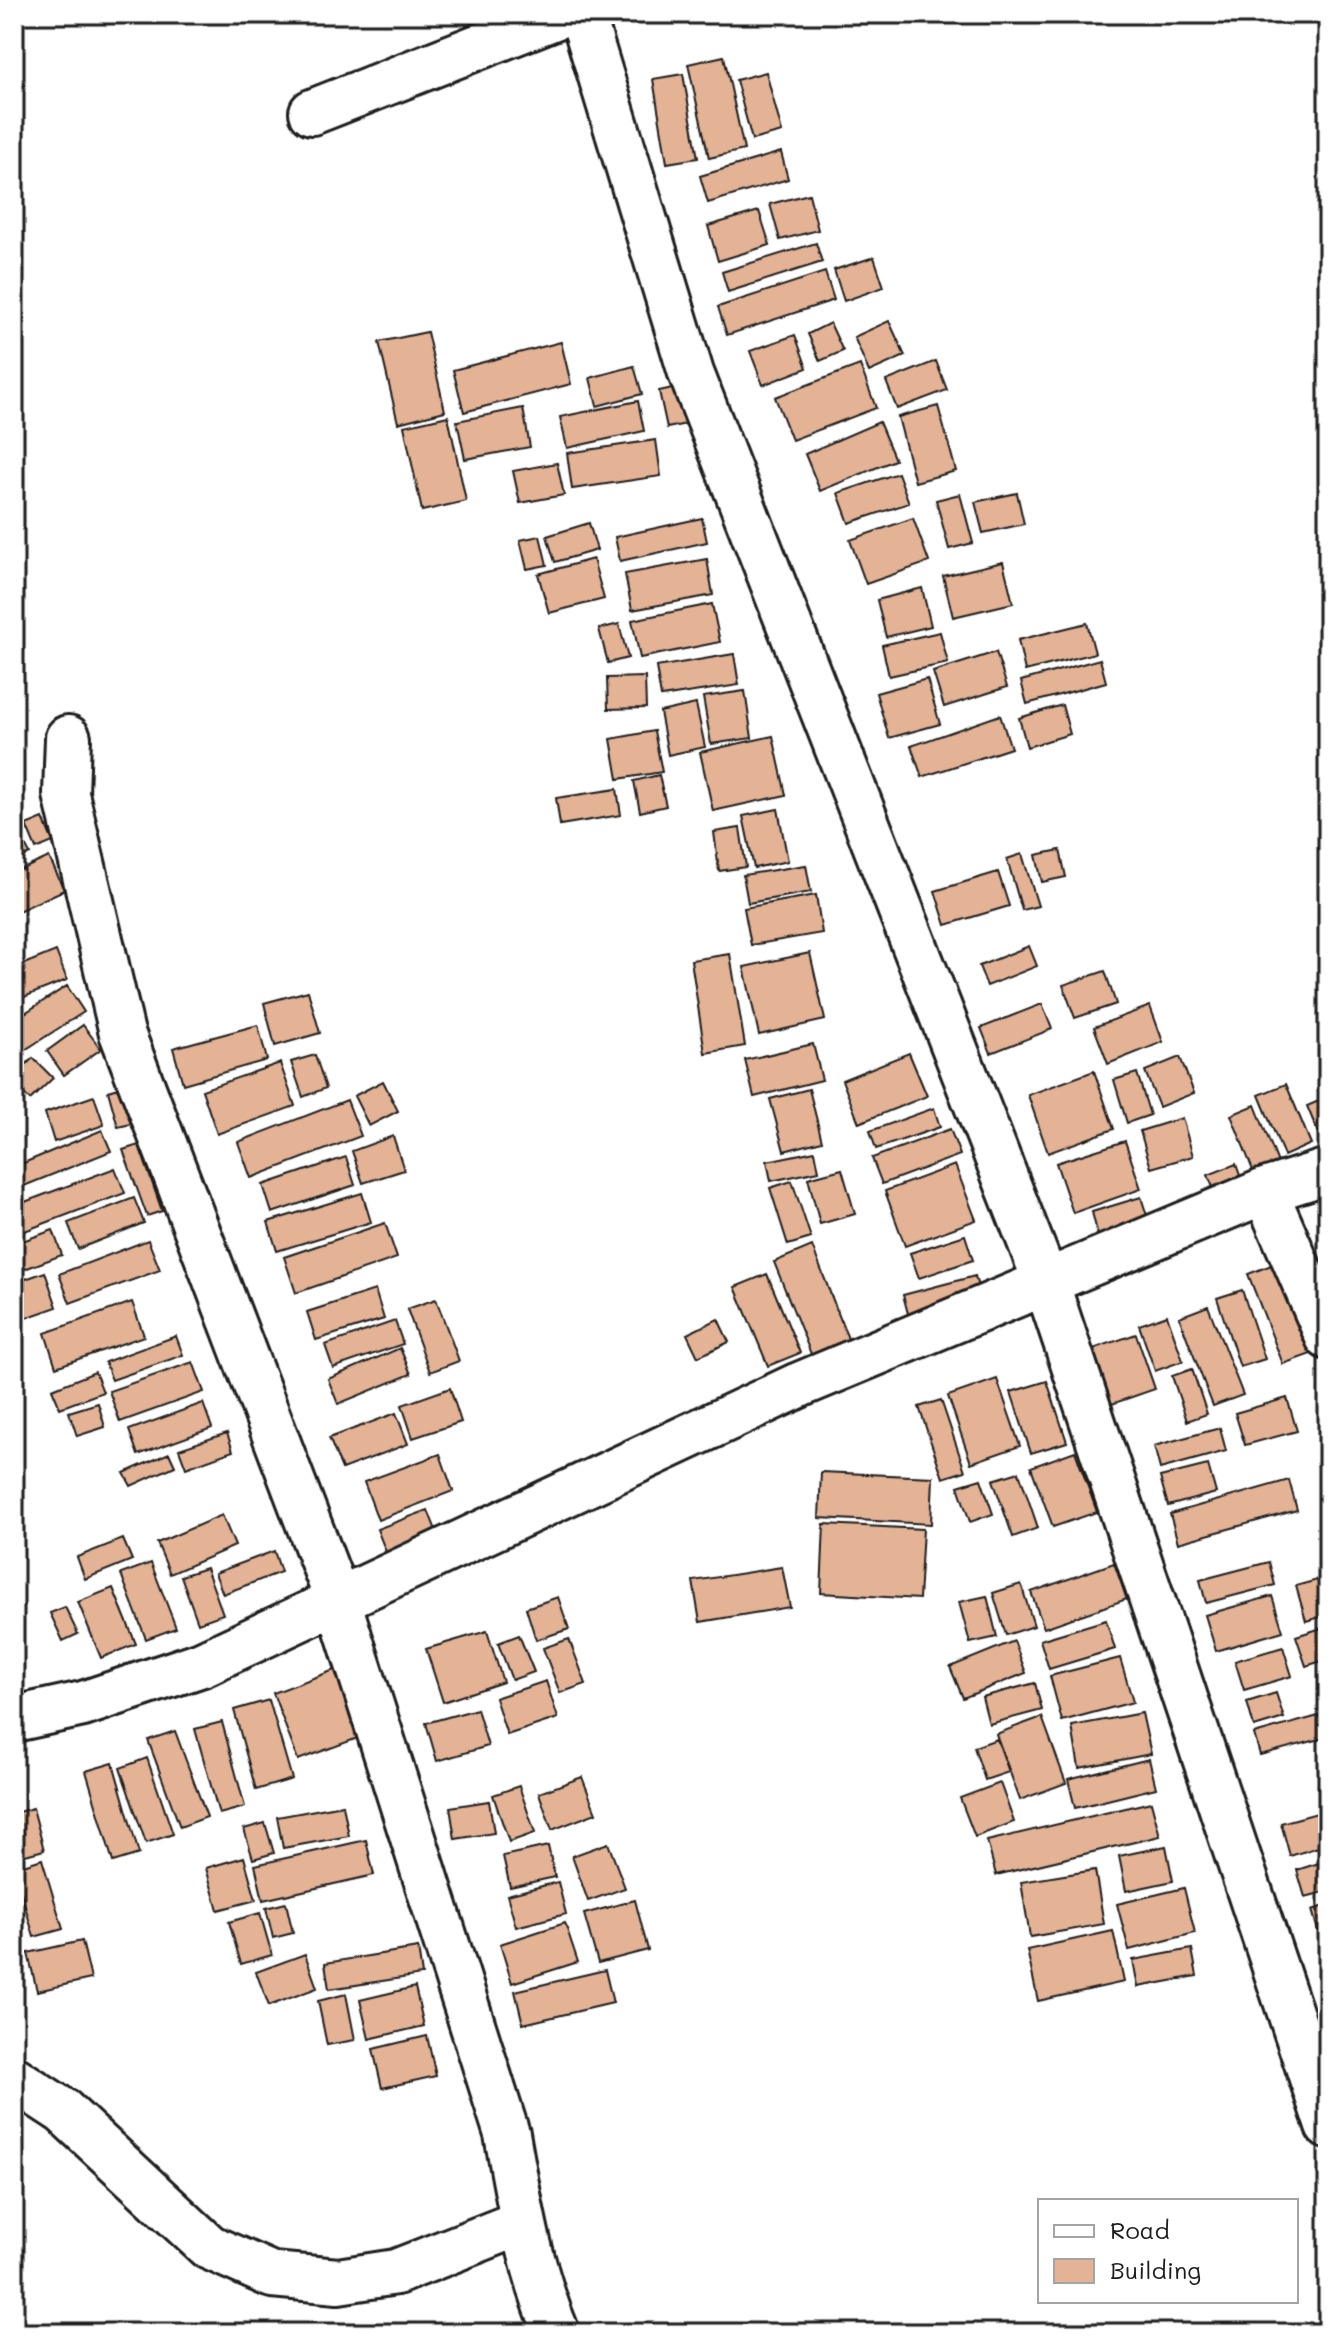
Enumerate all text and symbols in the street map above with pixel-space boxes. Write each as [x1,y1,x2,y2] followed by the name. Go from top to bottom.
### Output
[1038,2199,1298,2303] legend
[1110,2214,1170,2245] text: Road
[1110,2254,1201,2285] text: Building

